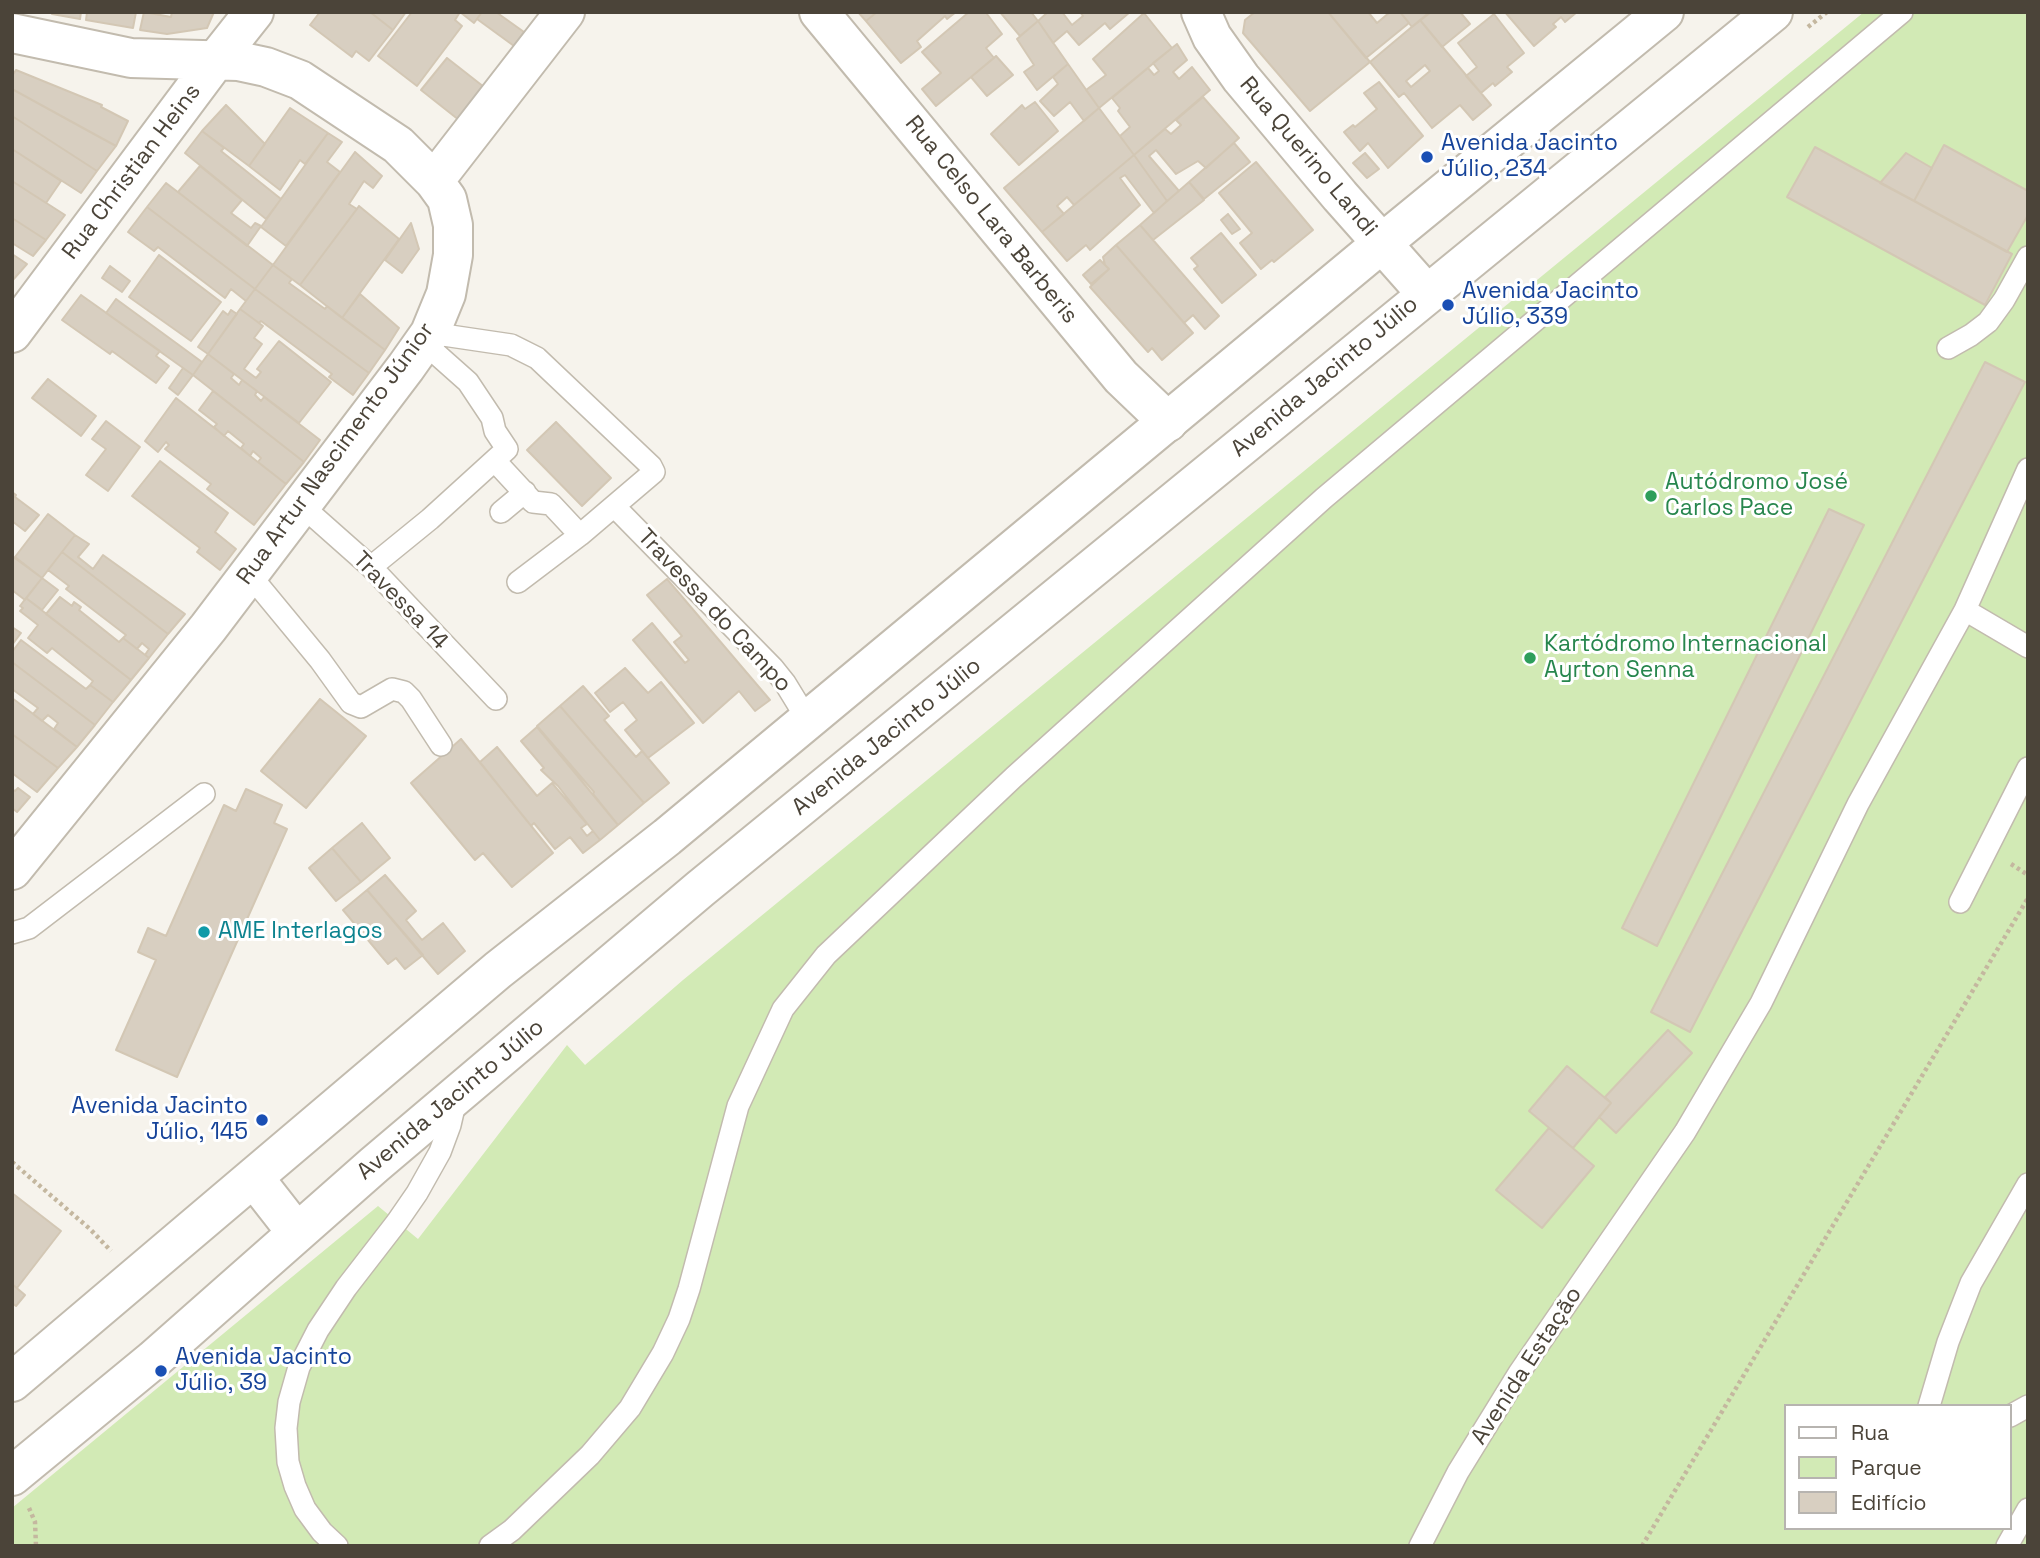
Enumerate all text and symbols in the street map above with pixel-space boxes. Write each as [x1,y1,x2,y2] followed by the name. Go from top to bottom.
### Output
[1233,72,1383,242] street label: Rua Querino Landi
[57,79,207,265] street label: Rua Christian Heins
[899,111,1083,329] street label: Rua Celso Lara Barberis
[1441,130,1618,184] place label: Avenida Jacinto Júlio, 234
[1419,149,1435,165] marker: Avenida Jacinto Júlio, 234
[1462,278,1639,332] place label: Avenida Jacinto Júlio, 339
[1226,291,1424,463] street label: Avenida Jacinto Júlio
[1440,297,1456,313] marker: Avenida Jacinto Júlio, 339
[232,318,440,590] street label: Rua Artur Nascimento Júnior
[1665,469,1848,523] place label: Autódromo José Carlos Pace
[1643,488,1659,504] marker: Autódromo José Carlos Pace
[631,524,797,698] street label: Travessa do Campo
[346,546,454,656] street label: Travessa 14
[1544,631,1827,685] place label: Kartódromo Internacional Ayrton Senna
[1522,650,1538,666] marker: Kartódromo Internacional Ayrton Senna
[787,652,987,822] street label: Avenida Jacinto Júlio
[218,918,383,946] place label: AME Interlagos
[196,924,212,940] marker: AME Interlagos
[352,1014,550,1186] street label: Avenida Jacinto Júlio
[71,1093,248,1147] place label: Avenida Jacinto Júlio, 145
[254,1112,270,1128] marker: Avenida Jacinto Júlio, 145
[1466,1282,1588,1450] street label: Avenida Estação
[175,1344,352,1398] place label: Avenida Jacinto Júlio, 39
[153,1363,169,1379] marker: Avenida Jacinto Júlio, 39
[1784,1404,2012,1530] legend
[1851,1419,1889,1446] text: Rua
[1851,1454,1922,1481] text: Parque
[1851,1489,1927,1516] text: Edifício

